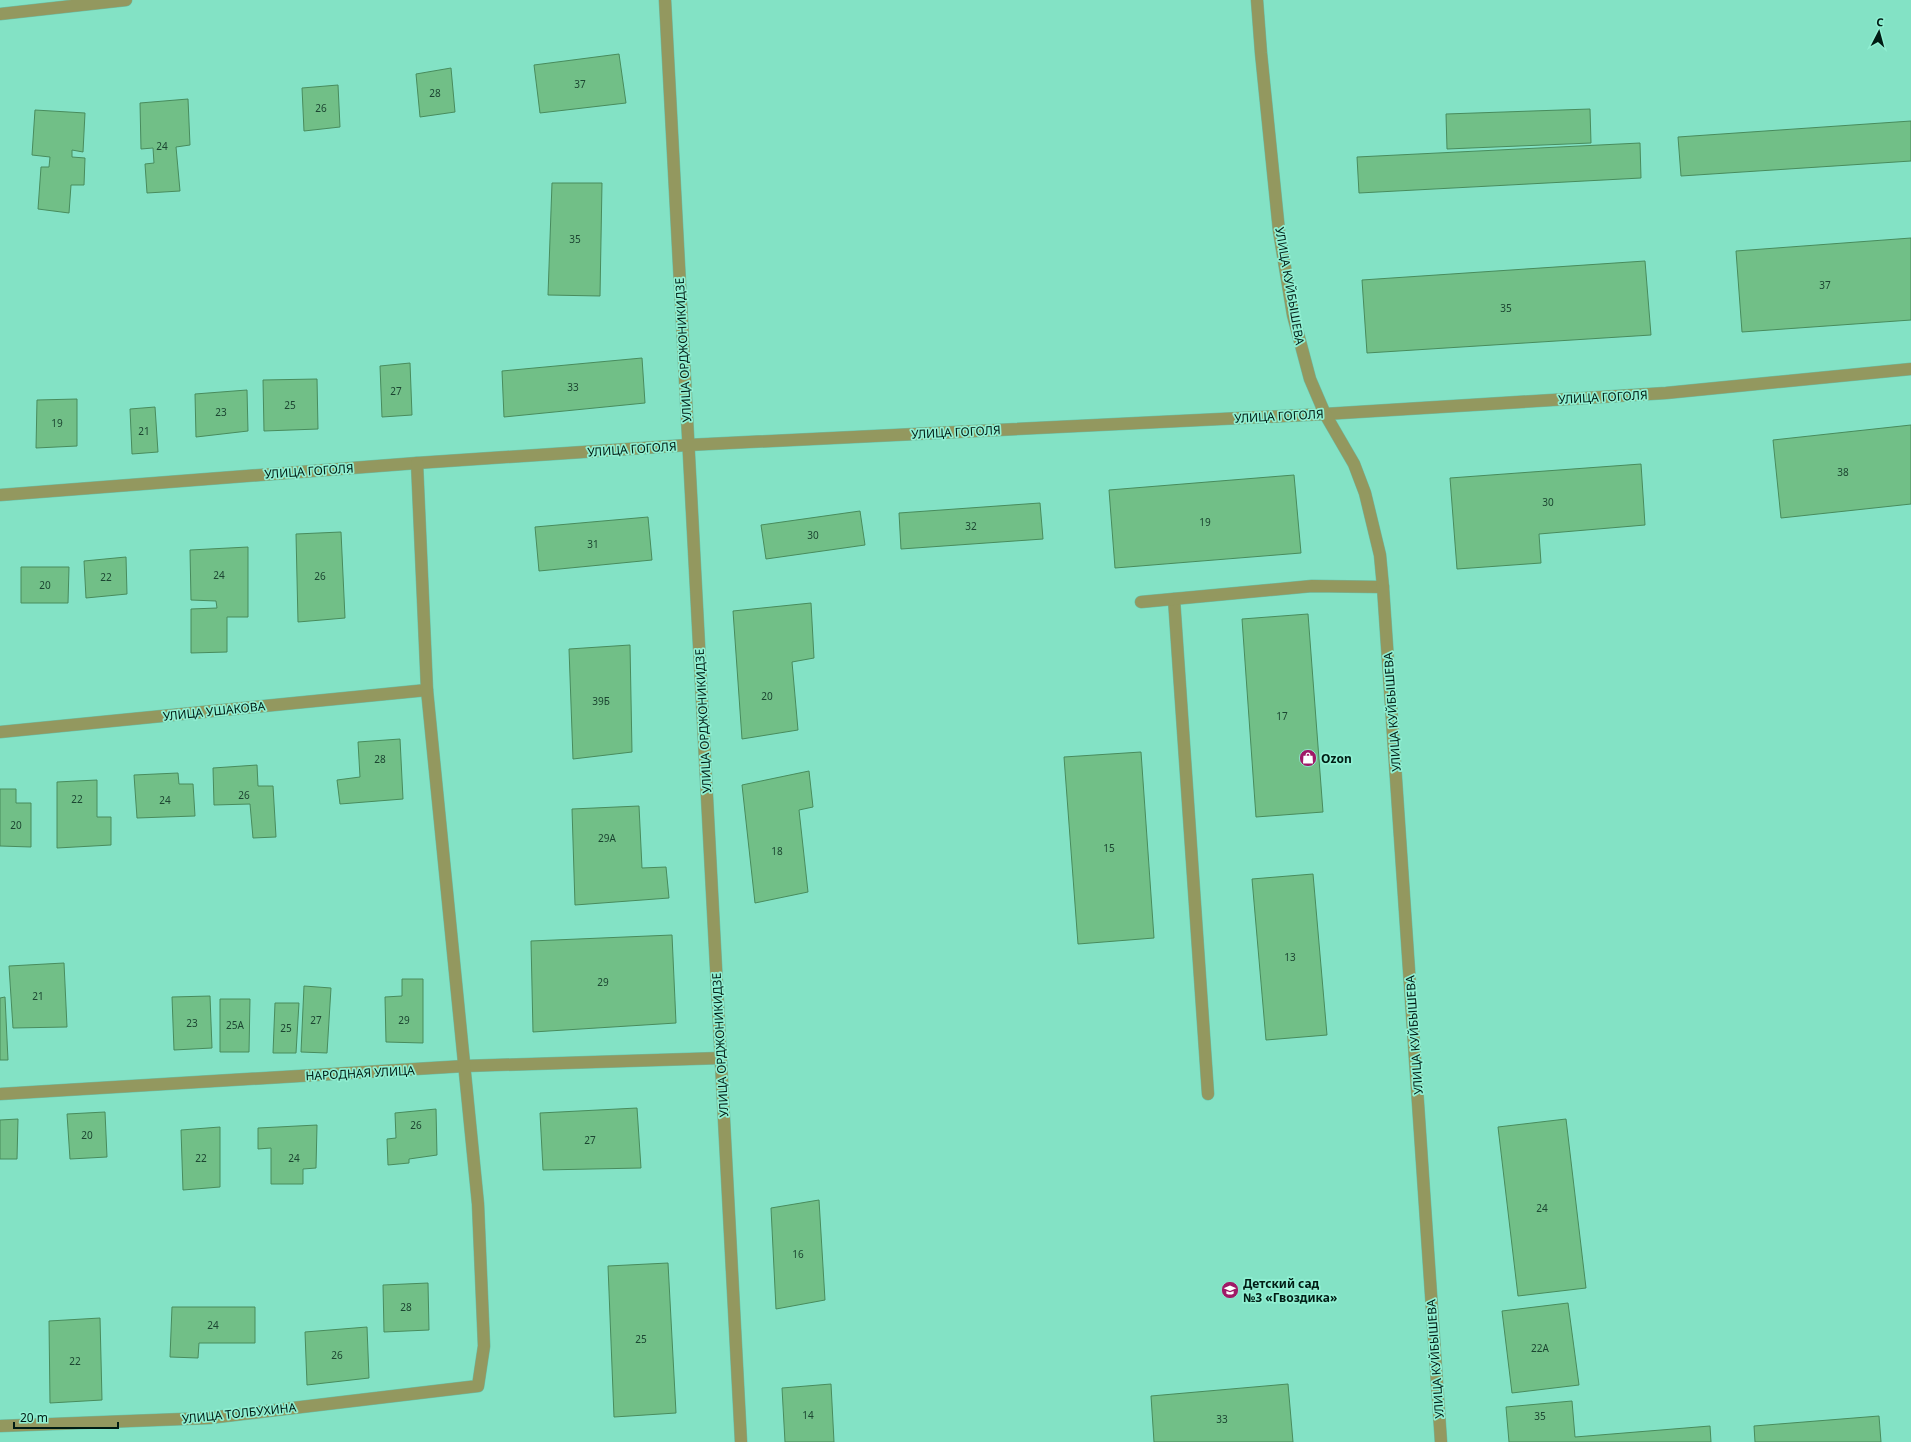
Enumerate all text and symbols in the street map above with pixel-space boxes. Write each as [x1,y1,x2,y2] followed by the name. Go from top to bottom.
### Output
[1859,12,1899,52] north arrow
[1876,14,1884,29] text: С
[574,77,586,91] house number: 37
[429,86,441,100] house number: 28
[315,101,327,115] house number: 26
[156,139,168,153] house number: 24
[1271,226,1309,347] street label: УЛИЦА КУЙБЫШЕВА
[569,232,581,246] house number: 35
[671,277,695,423] street label: УЛИЦА ОРДЖОНИКИДЗЕ
[1819,278,1831,292] house number: 37
[1500,301,1512,315] house number: 35
[567,380,579,394] house number: 33
[390,384,402,398] house number: 27
[1558,386,1648,408] street label: УЛИЦА ГОГОЛЯ
[284,398,296,412] house number: 25
[215,405,227,419] house number: 23
[1234,405,1324,427] street label: УЛИЦА ГОГОЛЯ
[51,416,63,430] house number: 19
[911,421,1001,443] street label: УЛИЦА ГОГОЛЯ
[138,424,150,438] house number: 21
[587,437,677,461] street label: УЛИЦА ГОГОЛЯ
[264,459,354,483] street label: УЛИЦА ГОГОЛЯ
[1837,465,1849,479] house number: 38
[1542,495,1554,509] house number: 30
[1199,515,1211,529] house number: 19
[965,519,977,533] house number: 32
[807,528,819,542] house number: 30
[587,537,599,551] house number: 31
[213,568,225,582] house number: 24
[314,569,326,583] house number: 26
[100,570,112,584] house number: 22
[39,578,51,592] house number: 20
[691,648,715,794] street label: УЛИЦА ОРДЖОНИКИДЗЕ
[1379,651,1405,772] street label: УЛИЦА КУЙБЫШЕВА
[761,689,773,703] house number: 20
[592,694,610,708] house number: 39Б
[162,697,266,725] street label: УЛИЦА УШАКОВА
[1276,709,1288,723] house number: 17
[1298,748,1318,768] shop icon: Ozon
[1321,750,1352,767] place label: Ozon
[374,752,386,766] house number: 28
[238,788,250,802] house number: 26
[71,792,83,806] house number: 22
[159,793,171,807] house number: 24
[10,818,22,832] house number: 20
[598,831,617,845] house number: 29А
[1103,841,1115,855] house number: 15
[771,844,783,858] house number: 18
[1284,950,1296,964] house number: 13
[708,972,732,1118] street label: УЛИЦА ОРДЖОНИКИДЗЕ
[1401,974,1427,1095] street label: УЛИЦА КУЙБЫШЕВА
[597,975,609,989] house number: 29
[32,989,44,1003] house number: 21
[310,1013,322,1027] house number: 27
[398,1013,410,1027] house number: 29
[186,1016,198,1030] house number: 23
[226,1018,245,1032] house number: 25А
[280,1021,292,1035] house number: 25
[305,1062,415,1084] street label: НАРОДНАЯ УЛИЦА
[410,1118,422,1132] house number: 26
[81,1128,93,1142] house number: 20
[584,1133,596,1147] house number: 27
[195,1151,207,1165] house number: 22
[288,1151,300,1165] house number: 24
[1536,1201,1548,1215] house number: 24
[792,1247,804,1261] house number: 16
[1243,1275,1337,1306] place label: Детский сад №3 «Гвоздика»
[1220,1280,1240,1300] school or university icon: Детский сад №3 «Гвоздика»
[1422,1298,1448,1419] street label: УЛИЦА КУЙБЫШЕВА
[400,1300,412,1314] house number: 28
[207,1318,219,1332] house number: 24
[635,1332,647,1346] house number: 25
[1531,1341,1550,1355] house number: 22А
[331,1348,343,1362] house number: 26
[69,1354,81,1368] house number: 22
[181,1399,297,1427] street label: УЛИЦА ТОЛБУХИНА
[14,1404,118,1430] scale bar
[802,1408,814,1422] house number: 14
[20,1409,48,1426] text: 20 m
[1534,1409,1546,1423] house number: 35
[1216,1412,1228,1426] house number: 33

